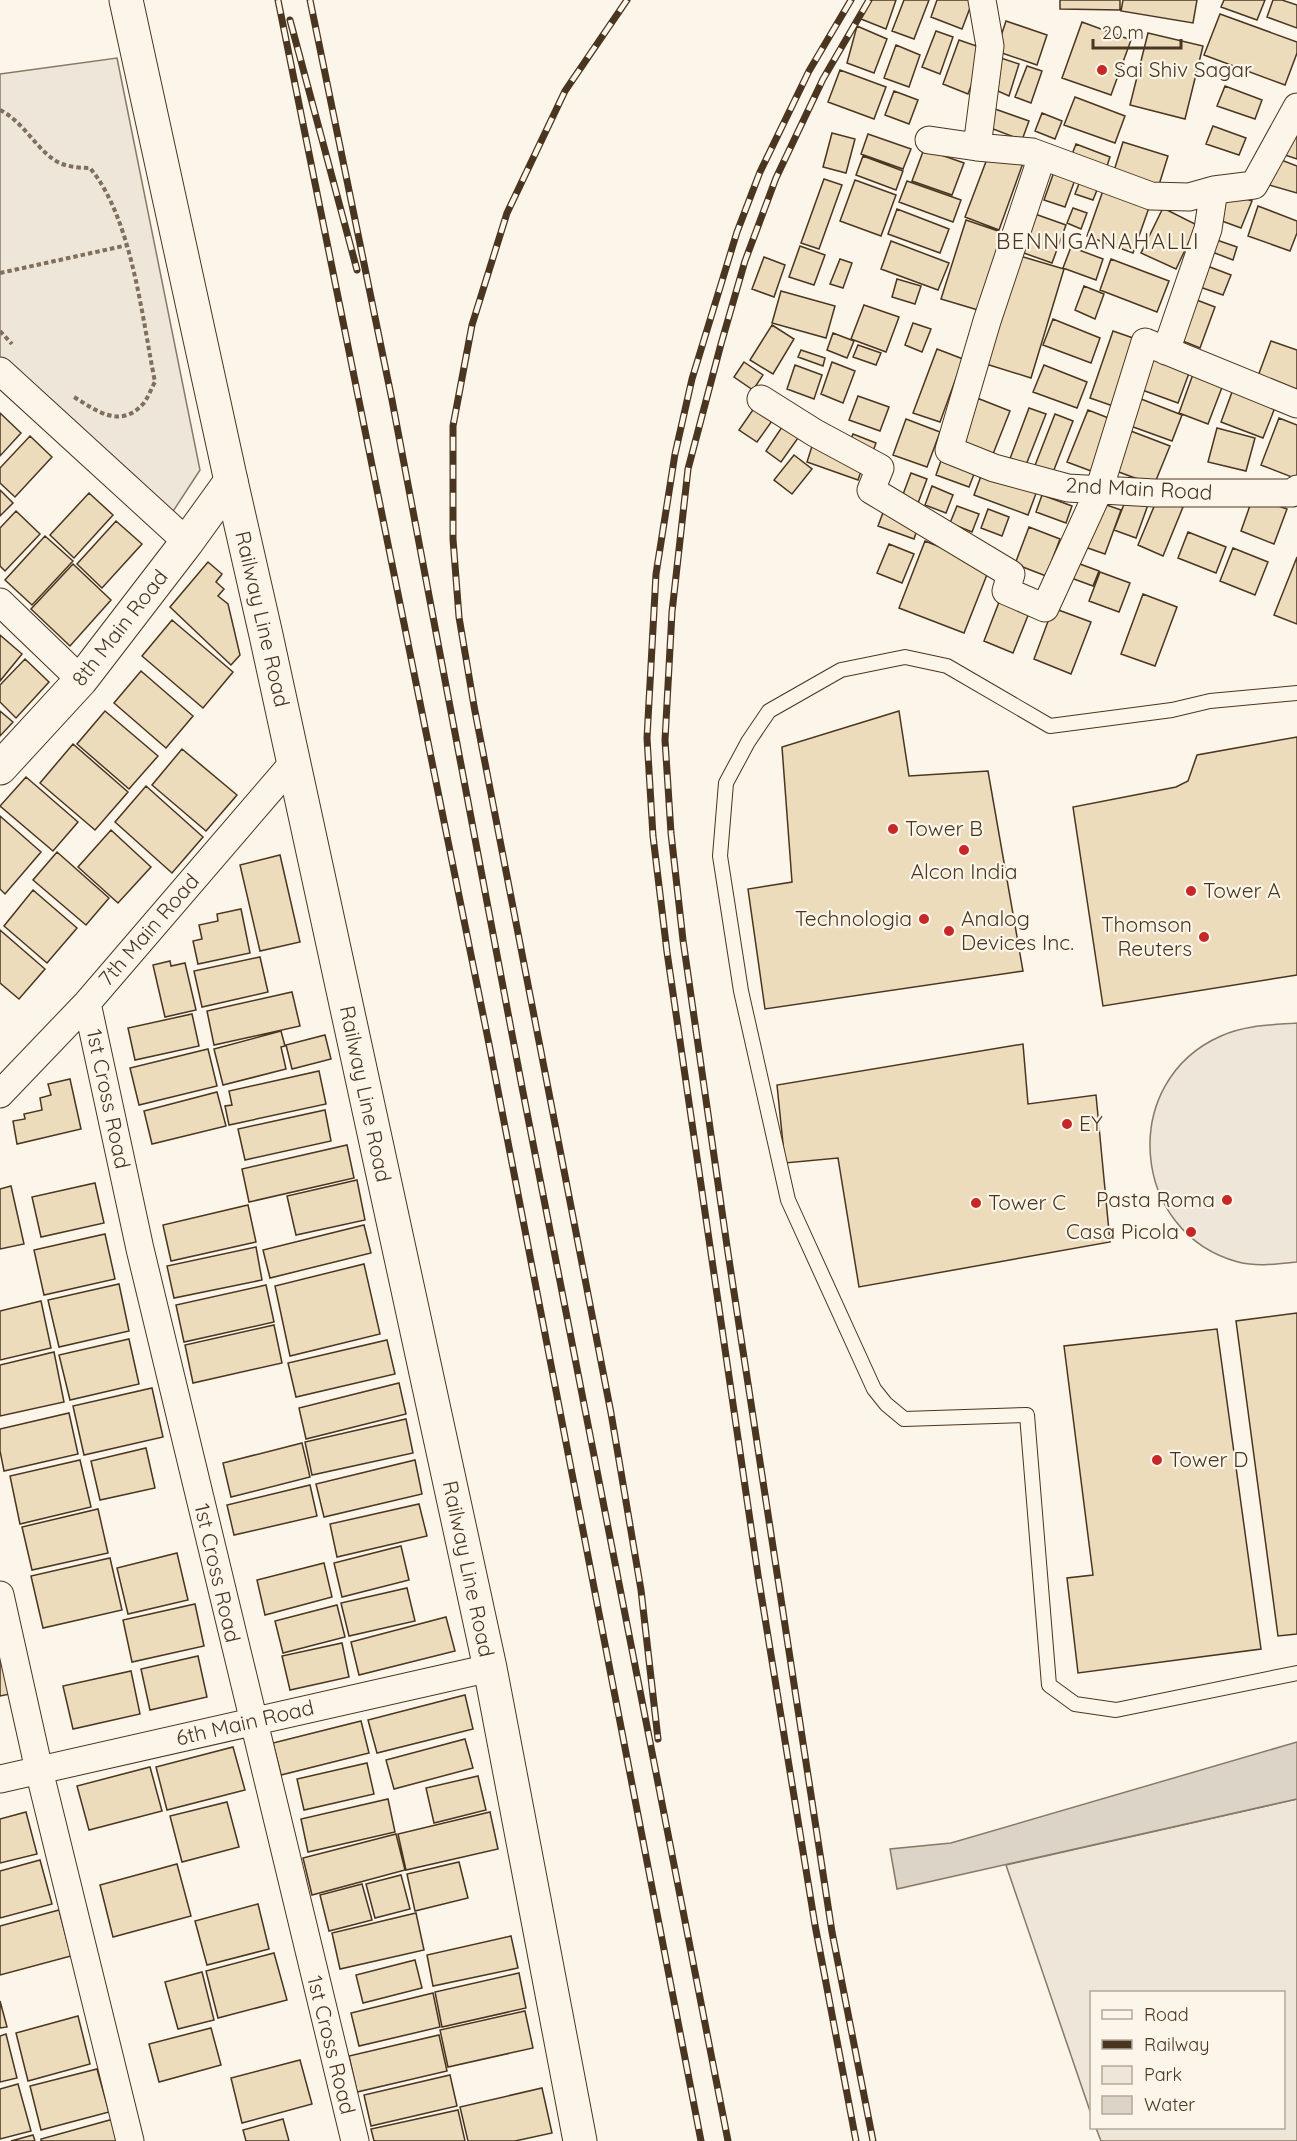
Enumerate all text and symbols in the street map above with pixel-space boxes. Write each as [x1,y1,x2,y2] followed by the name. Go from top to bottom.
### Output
[1093,12,1182,50] scale bar
[1102,21,1144,44] text: 20 m
[1114,56,1252,82] place label: Sai Shiv Sagar
[1095,63,1109,77] marker: Sai Shiv Sagar
[996,227,1200,255] district label: BENNIGANAHALLI
[1065,471,1213,505] street label: 2nd Main Road
[230,528,296,709] street label: Railway Line Road
[66,564,173,691] street label: 8th Main Road
[905,815,983,841] place label: Tower B
[886,822,900,836] marker: Tower B
[957,843,971,857] marker: Alcon India
[911,858,1017,884] place label: Alcon India
[92,868,204,991] street label: 7th Main Road
[1203,877,1281,903] place label: Tower A
[1184,884,1198,898] marker: Tower A
[795,905,912,931] place label: Technologia
[961,905,1074,955] place label: Analog Devices Inc.
[1101,911,1192,961] place label: Thomson Reuters
[917,912,931,926] marker: Technologia
[942,924,956,938] marker: Analog Devices Inc.
[1197,930,1211,944] marker: Thomson Reuters
[335,1003,397,1184] street label: Railway Line Road
[81,1027,136,1171] street label: 1st Cross Road
[1079,1110,1103,1136] place label: EY
[1060,1117,1074,1131] marker: EY
[1096,1186,1215,1212] place label: Pasta Roma
[988,1189,1066,1215] place label: Tower C
[1220,1193,1234,1207] marker: Pasta Roma
[969,1196,983,1210] marker: Tower C
[1066,1218,1179,1244] place label: Casa Picola
[1184,1225,1198,1239] marker: Casa Picola
[1169,1446,1248,1472] place label: Tower D
[1150,1453,1164,1467] marker: Tower D
[438,1478,500,1659] street label: Railway Line Road
[189,1501,247,1645] street label: 1st Cross Road
[173,1694,316,1751] street label: 6th Main Road
[302,1973,362,2117] street label: 1st Cross Road
[1090,1991,1285,2129] legend
[1144,2003,1189,2026] text: Road
[1144,2033,1210,2056] text: Railway
[1144,2063,1182,2086] text: Park
[1144,2093,1195,2116] text: Water

